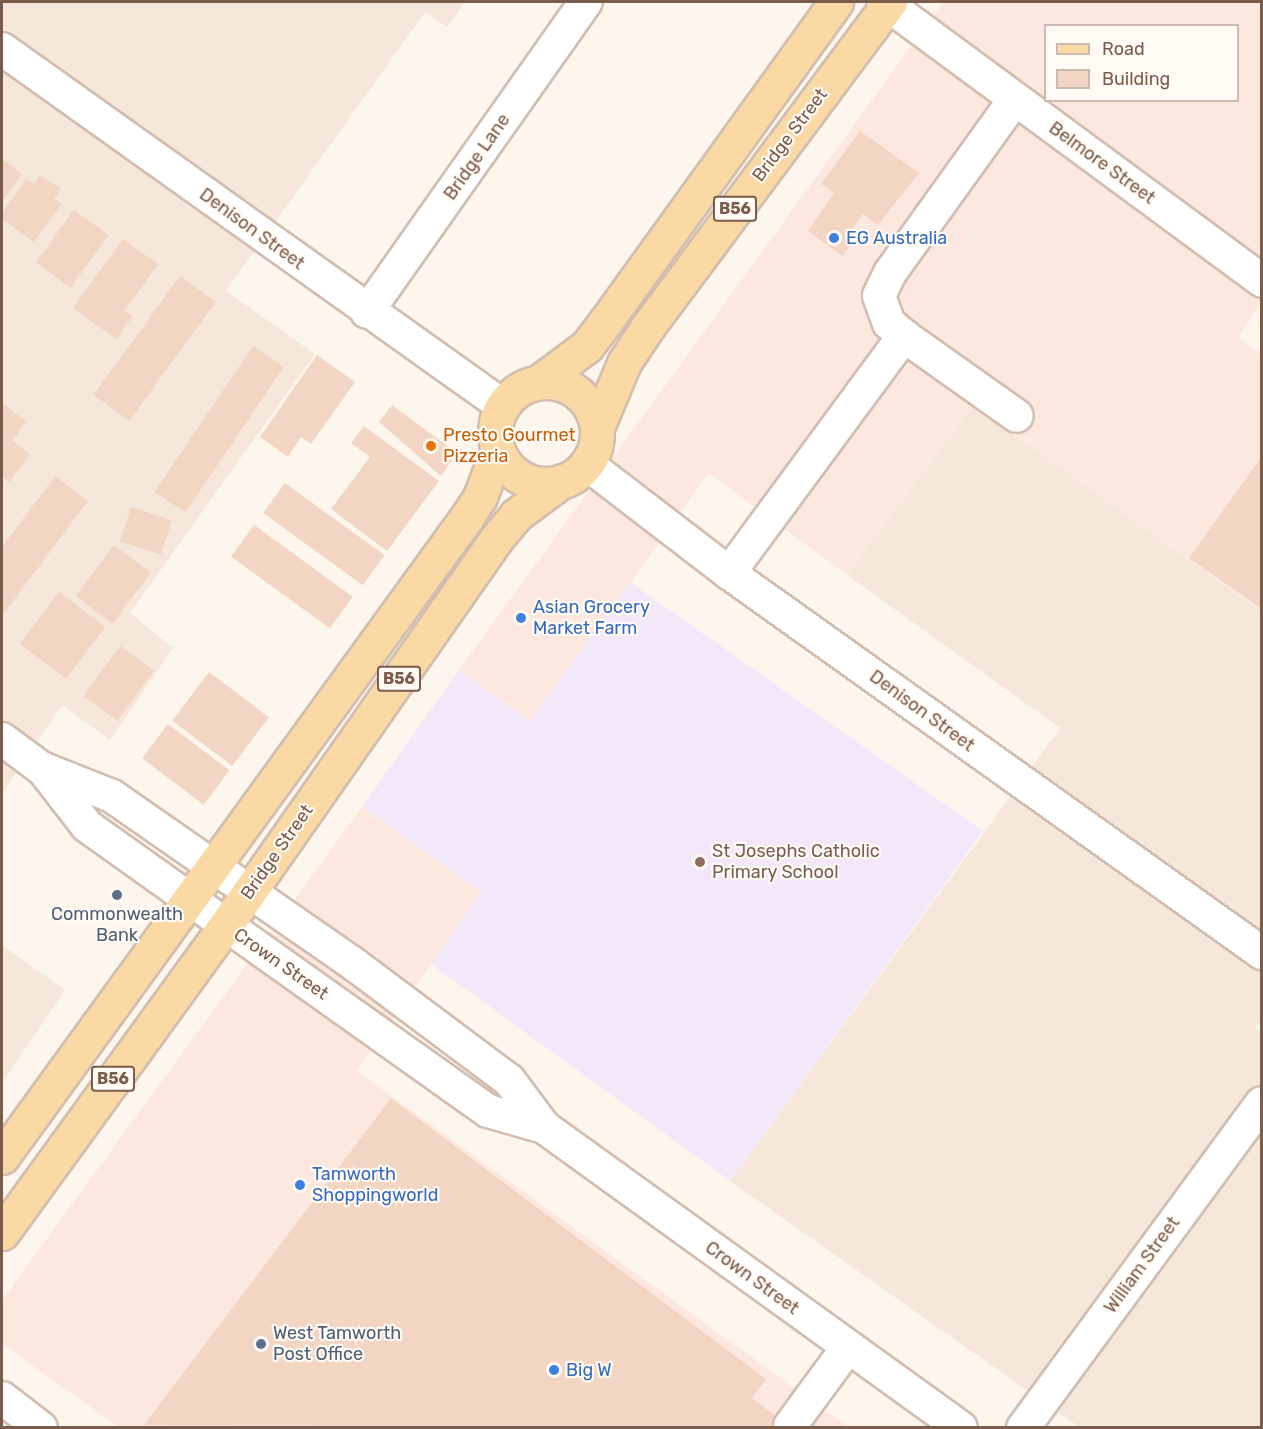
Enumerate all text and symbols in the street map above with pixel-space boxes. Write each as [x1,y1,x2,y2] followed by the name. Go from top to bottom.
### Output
[1044,24,1239,102] legend
[1102,38,1145,60] text: Road
[1102,68,1170,90] text: Building
[748,84,832,186] street label: Bridge Street
[439,110,515,204] street label: Bridge Lane
[1045,117,1159,209] street label: Belmore Street
[195,184,309,274] street label: Denison Street
[712,196,758,222] road number: B56
[846,227,948,249] place label: EG Australia
[827,231,841,245] marker: EG Australia
[443,425,576,468] place label: Presto Gourmet Pizzeria
[424,439,438,453] marker: Presto Gourmet Pizzeria
[533,597,650,640] place label: Asian Grocery Market Farm
[514,611,528,625] marker: Asian Grocery Market Farm
[376,666,422,692] road number: B56
[865,666,979,756] street label: Denison Street
[236,800,318,904] street label: Bridge Street
[712,841,880,884] place label: St Josephs Catholic Primary School
[693,855,707,869] marker: St Josephs Catholic Primary School
[110,888,124,902] marker: Commonwealth Bank
[51,904,183,946] place label: Commonwealth Bank
[230,923,332,1005] street label: Crown Street
[90,1066,136,1092] road number: B56
[312,1164,438,1206] place label: Tamworth Shoppingworld
[293,1178,307,1192] marker: Tamworth Shoppingworld
[1100,1212,1184,1318] street label: William Street
[701,1237,803,1319] street label: Crown Street
[273,1323,402,1366] place label: West Tamworth Post Office
[254,1337,268,1351] marker: West Tamworth Post Office
[566,1359,612,1381] place label: Big W
[547,1363,561,1377] marker: Big W

